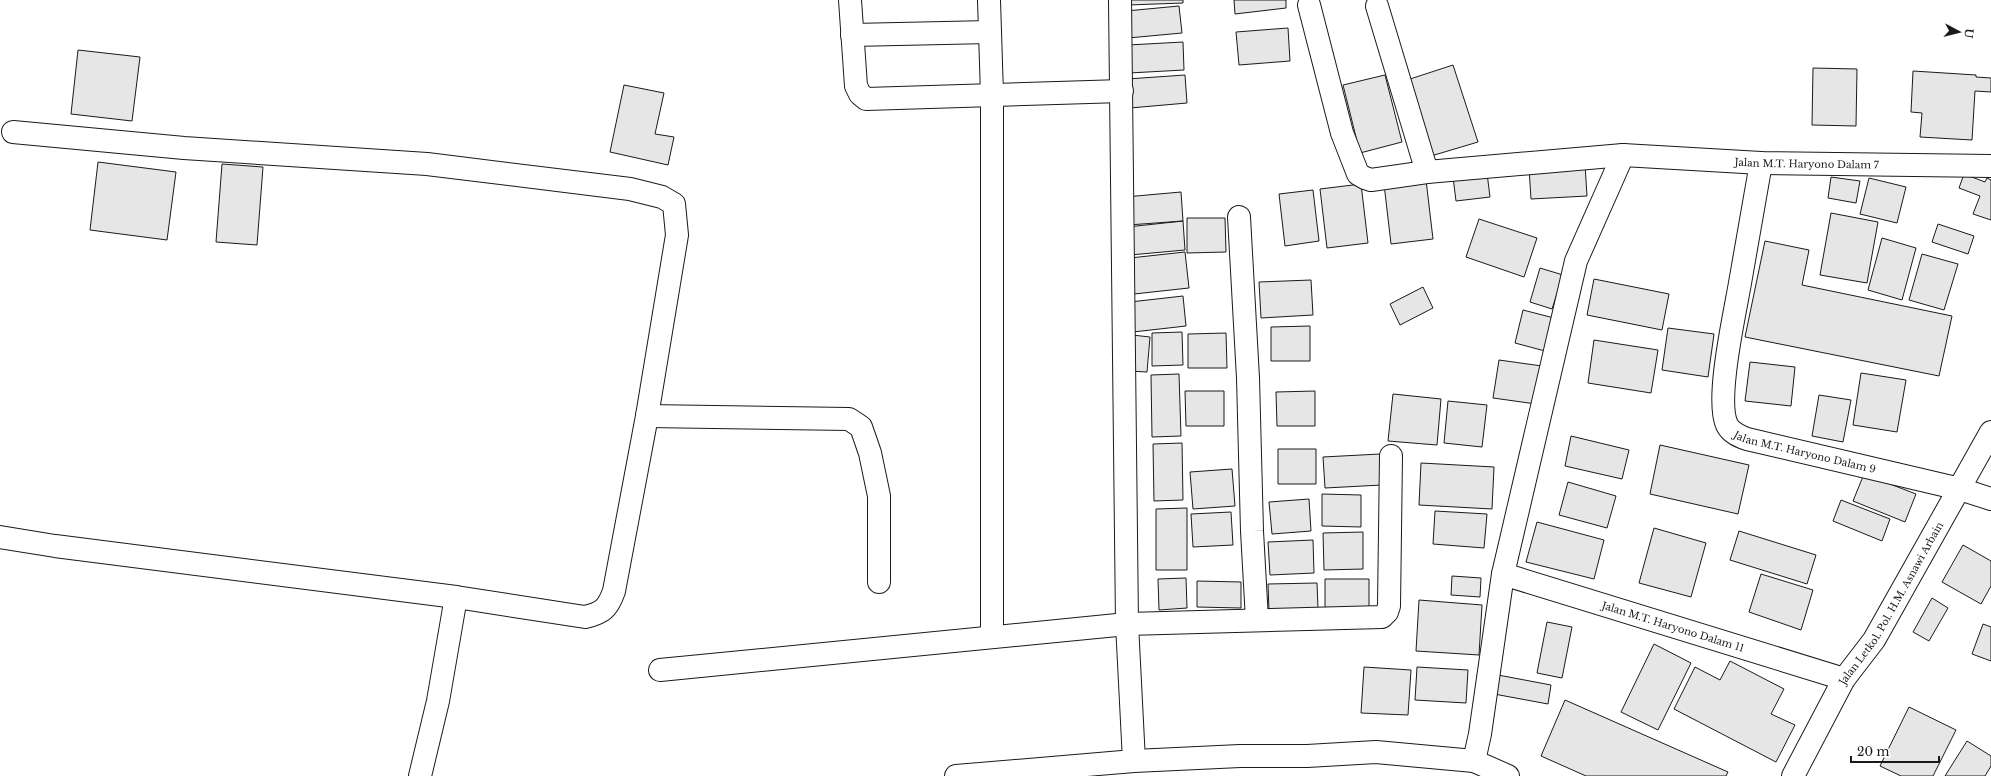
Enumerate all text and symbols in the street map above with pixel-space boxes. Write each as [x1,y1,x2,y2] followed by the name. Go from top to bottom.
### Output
[1939,12,1979,52] north arrow
[1961,28,1976,39] text: U
[1732,155,1880,172] street label: Jalan M.T. Haryono Dalam 7
[1730,427,1877,476] street label: Jalan M.T. Haryono Dalam 9
[1835,519,1946,689] street label: Jalan Letkol. Pol. H.M. Asnawi Arbain
[1598,598,1746,655] street label: Jalan M.T. Haryono Dalam 11
[1851,738,1939,764] scale bar
[1857,744,1889,759] text: 20 m

